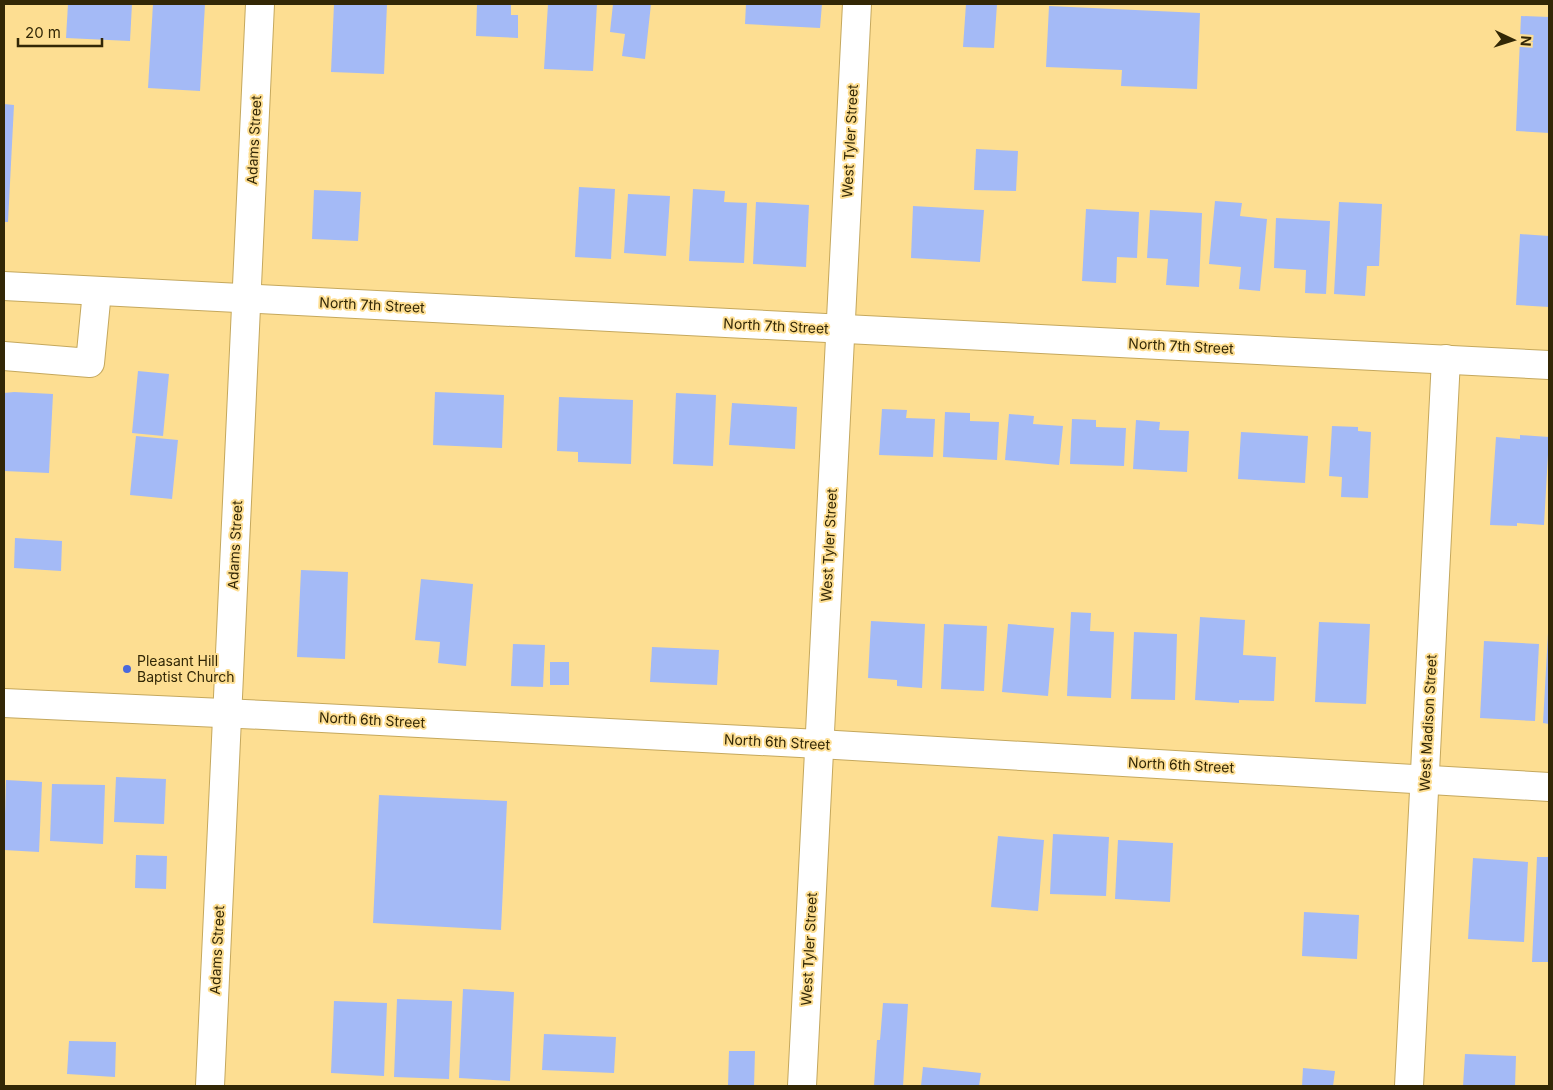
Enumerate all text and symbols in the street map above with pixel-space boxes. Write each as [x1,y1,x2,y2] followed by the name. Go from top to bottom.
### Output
[18,15,101,47] scale bar
[1488,15,1538,65] north arrow
[25,23,61,42] text: 20 m
[1518,35,1535,47] text: N
[838,83,861,198] street label: West Tyler Street
[243,95,264,185] street label: Adams Street
[319,293,426,316] street label: North 7th Street
[723,314,830,337] street label: North 7th Street
[1128,334,1235,357] street label: North 7th Street
[817,487,840,602] street label: West Tyler Street
[224,500,245,590] street label: Adams Street
[137,652,235,685] place label: Pleasant Hill Baptist Church
[1415,654,1440,792] street label: West Madison Street
[121,663,133,675] marker: Pleasant Hill Baptist Church
[319,708,426,731] street label: North 6th Street
[724,730,831,753] street label: North 6th Street
[1128,753,1235,776] street label: North 6th Street
[797,891,820,1006] street label: West Tyler Street
[206,905,227,995] street label: Adams Street

